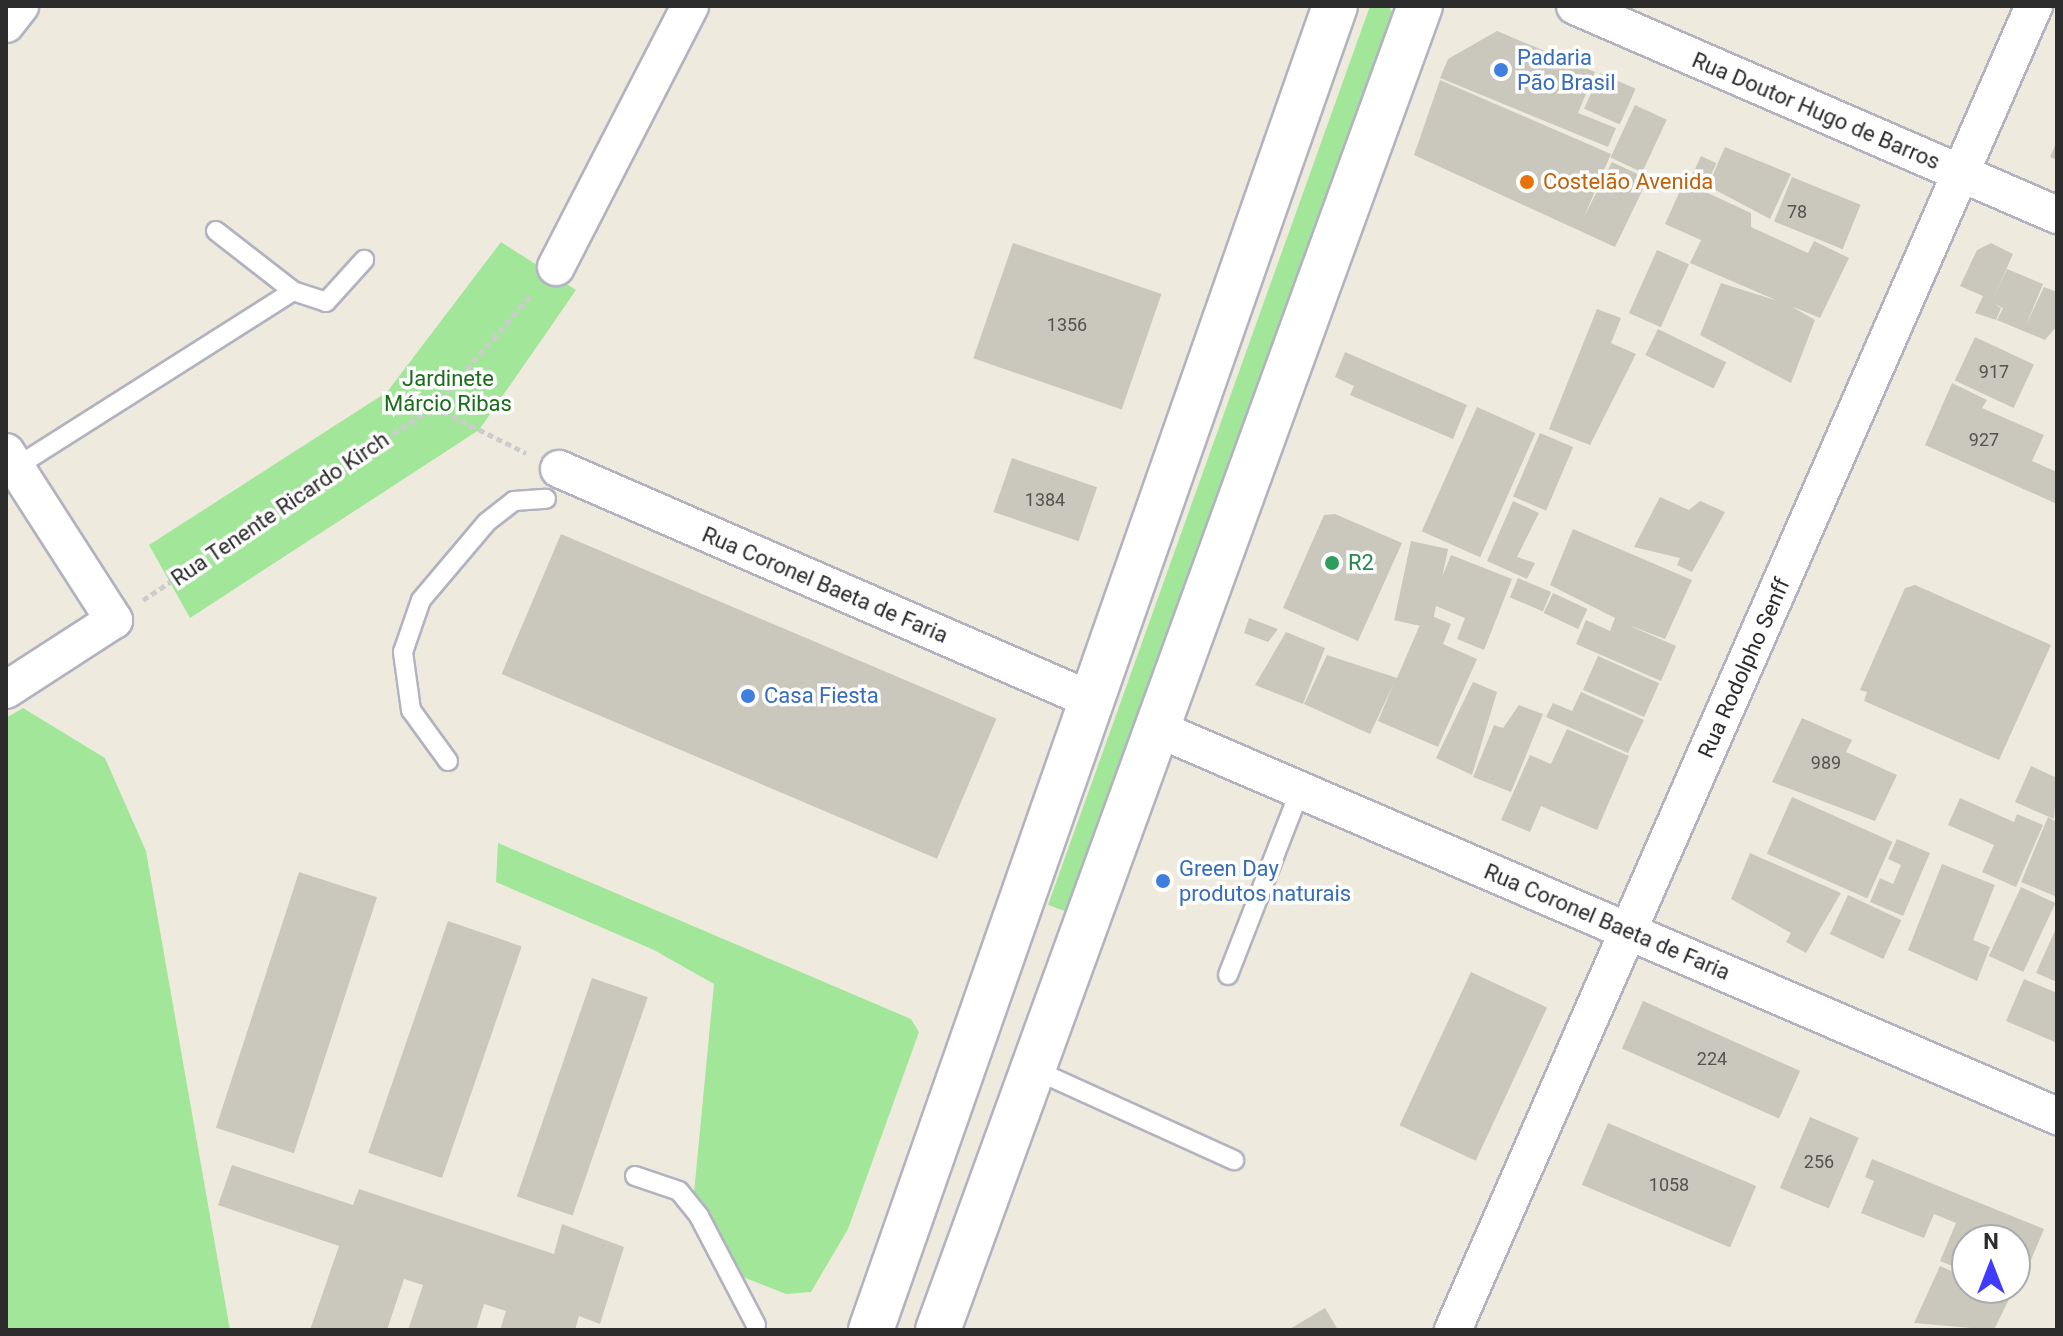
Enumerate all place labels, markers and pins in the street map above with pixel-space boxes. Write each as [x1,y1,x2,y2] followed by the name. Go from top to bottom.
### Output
[1517,44,1615,96] place label: Padaria Pão Brasil
[1492,61,1510,79] marker: Padaria Pão Brasil
[1543,169,1713,195] place label: Costelão Avenida
[1518,173,1536,191] marker: Costelão Avenida
[1348,550,1374,576] place label: R2
[1323,554,1341,572] marker: R2
[764,683,879,709] place label: Casa Fiesta
[739,687,757,705] marker: Casa Fiesta
[1179,855,1351,906] place label: Green Day produtos naturais
[1154,872,1172,890] marker: Green Day produtos naturais

